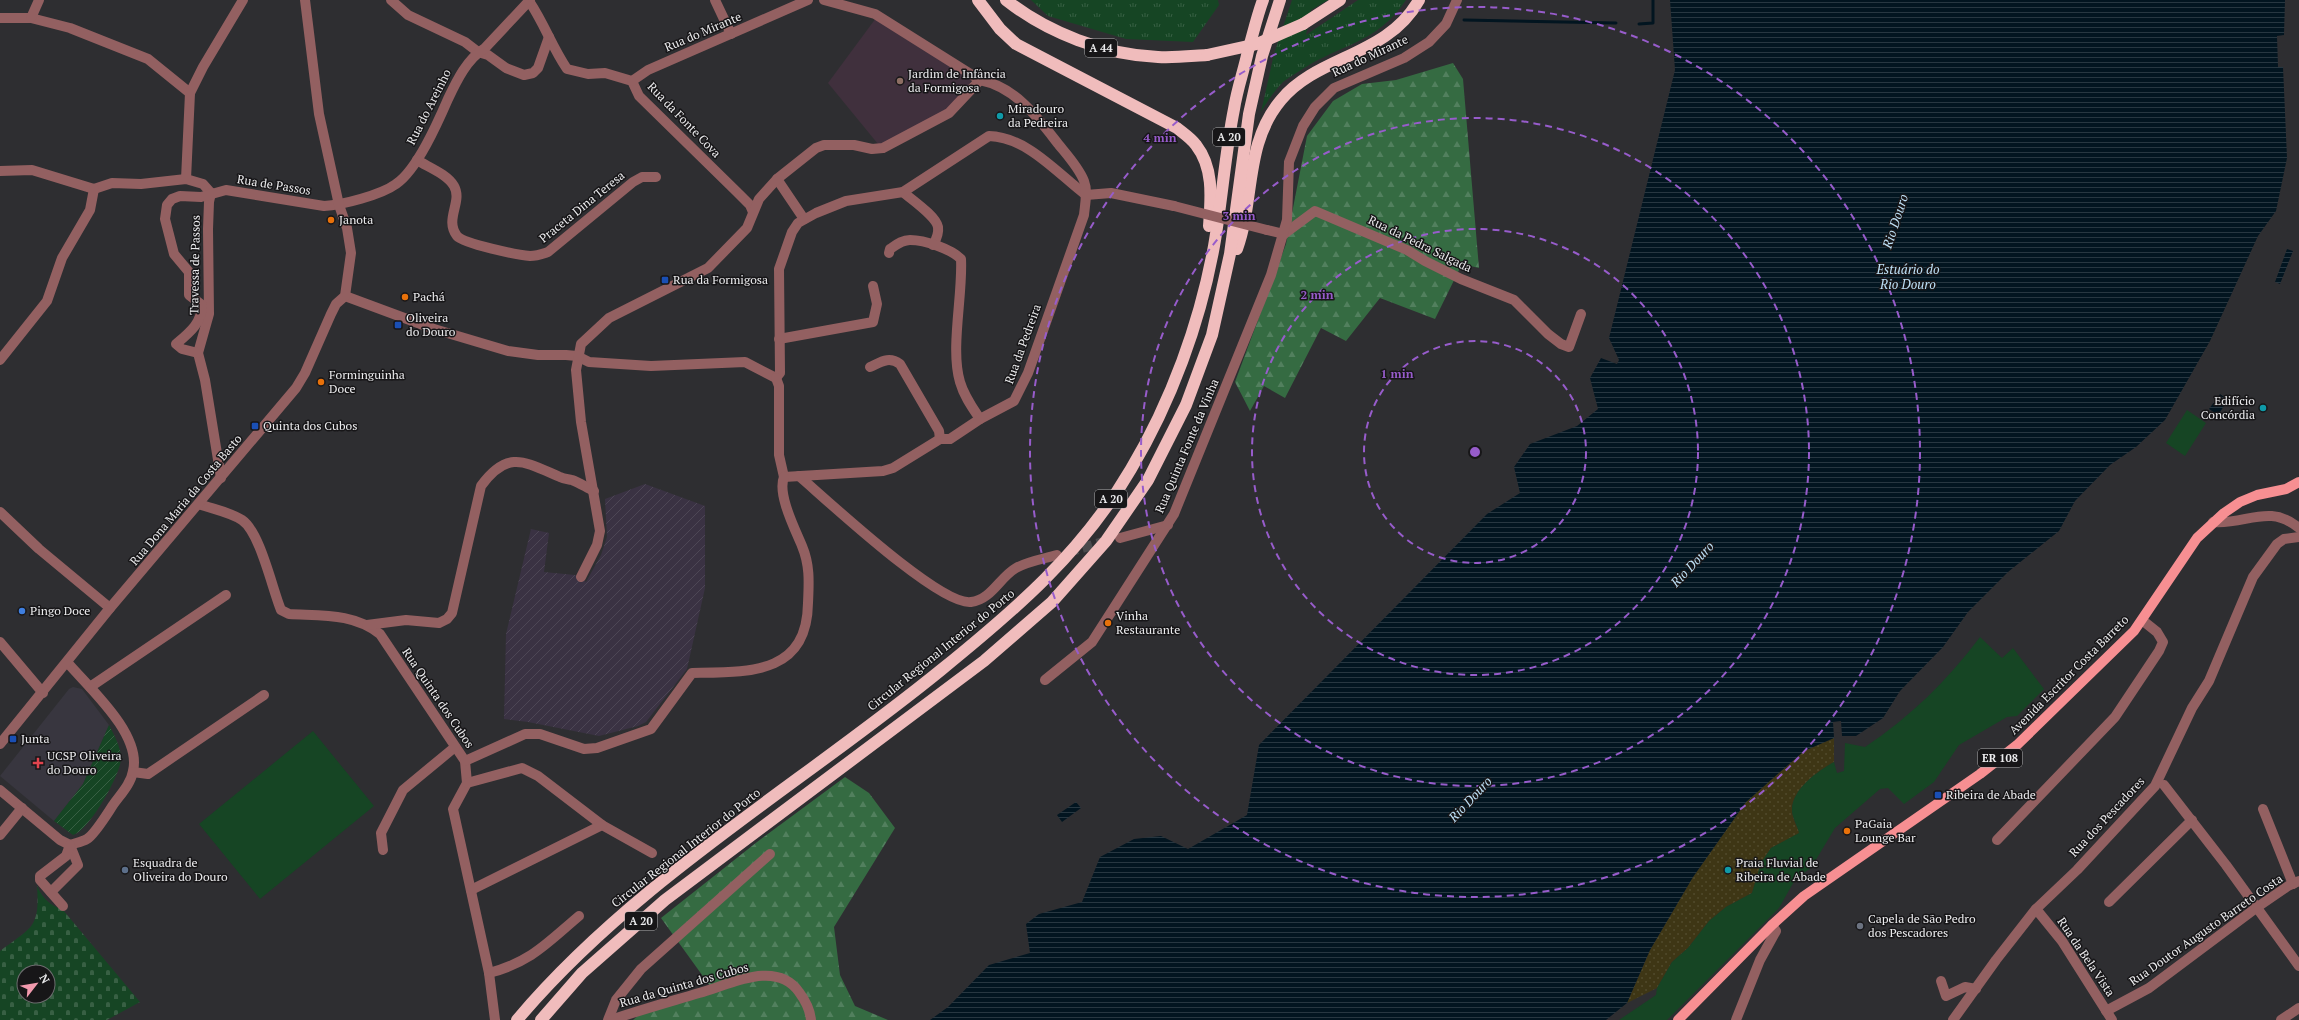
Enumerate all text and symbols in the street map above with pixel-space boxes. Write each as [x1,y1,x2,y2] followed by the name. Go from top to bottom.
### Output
[662,9,743,54] street label: Rua do Mirante
[1329,31,1410,80] street label: Rua do Mirante
[1085,39,1117,57] road number: A 44
[403,66,454,147] street label: Rua do Areinho
[908,66,1006,95] place label: Jardim de Infância da Formigosa
[895,76,905,86] marker: Jardim de Infância da Formigosa
[645,79,724,160] street label: Rua da Fonte Cova
[1008,101,1068,130] place label: Miradouro da Pedreira
[995,111,1005,121] marker: Miradouro da Pedreira
[1213,128,1245,146] road number: A 20
[1144,130,1177,145] text: 4 min
[536,168,627,246] street label: Praceta Dina Teresa
[236,171,312,198] street label: Rua de Passos
[1877,191,1912,251] water label: Rio Douro
[1223,208,1256,223] text: 3 min
[339,212,373,227] place label: Janota
[1366,212,1474,275] street label: Rua da Pedra Salgada
[186,215,203,315] street label: Travessa de Passos
[326,215,336,225] marker: Janota
[1875,260,1940,293] water label: Estuário do Rio Douro
[673,272,768,287] place label: Rua da Formigosa
[660,275,670,285] marker: Rua da Formigosa
[1301,287,1334,302] text: 2 min
[413,289,445,304] place label: Pachá
[400,292,410,302] marker: Pachá
[1001,302,1044,386] street label: Rua da Pedreira
[406,310,456,339] place label: Oliveira do Douro
[393,320,403,330] marker: Oliveira do Douro
[1381,366,1414,381] text: 1 min
[329,367,405,396] place label: Forminguinha Doce
[1151,376,1222,515] street label: Rua Quinta Fonte da Vinha
[316,377,326,387] marker: Forminguinha Doce
[2201,393,2255,422] place label: Edifício Concórdia
[2258,403,2268,413] marker: Edifício Concórdia
[263,418,357,433] place label: Quinta dos Cubos
[250,421,260,431] marker: Quinta dos Cubos
[126,431,245,568] street label: Rua Dona Maria da Costa Basto
[1468,445,1482,459] centre of rings
[1095,490,1127,508] road number: A 20
[1666,537,1718,591] water label: Rio Douro
[864,585,1018,714] street label: Circular Regional Interior do Porto
[30,603,90,618] place label: Pingo Doce
[17,606,27,616] marker: Pingo Doce
[1116,608,1180,637] place label: Vinha Restaurante
[2006,612,2132,737] street label: Avenida Escritor Costa Barreto
[1103,618,1113,628] marker: Vinha Restaurante
[399,645,478,751] street label: Rua Quinta dos Cubos
[21,731,50,746] place label: Junta
[8,734,18,744] marker: Junta
[47,748,122,777] place label: UCSP Oliveira do Douro
[1978,749,2022,767] road number: ER 108
[32,757,44,769] marker: UCSP Oliveira do Douro
[1444,772,1496,826] water label: Rio Douro
[2066,774,2147,860] street label: Rua dos Pescadores
[608,785,763,910] street label: Circular Regional Interior do Porto
[1946,787,2036,802] place label: Ribeira de Abade
[1933,790,1943,800] marker: Ribeira de Abade
[1855,816,1916,845] place label: PaGaia Lounge Bar
[1842,826,1852,836] marker: PaGaia Lounge Bar
[133,855,228,884] place label: Esquadra de Oliveira do Douro
[1736,855,1826,884] place label: Praia Fluvial de Ribeira de Abade
[120,865,130,875] marker: Esquadra de Oliveira do Douro
[1723,865,1733,875] marker: Praia Fluvial de Ribeira de Abade
[2126,871,2285,988] street label: Rua Doutor Augusto Barreto Costa
[1868,911,1976,940] place label: Capela de São Pedro dos Pescadores
[625,912,657,930] road number: A 20
[2054,914,2118,999] street label: Rua da Bela Vista
[1855,921,1865,931] marker: Capela de São Pedro dos Pescadores
[618,959,750,1010] street label: Rua da Quinta dos Cubos
[16,964,56,1004] north arrow
[36,972,53,987] text: N

